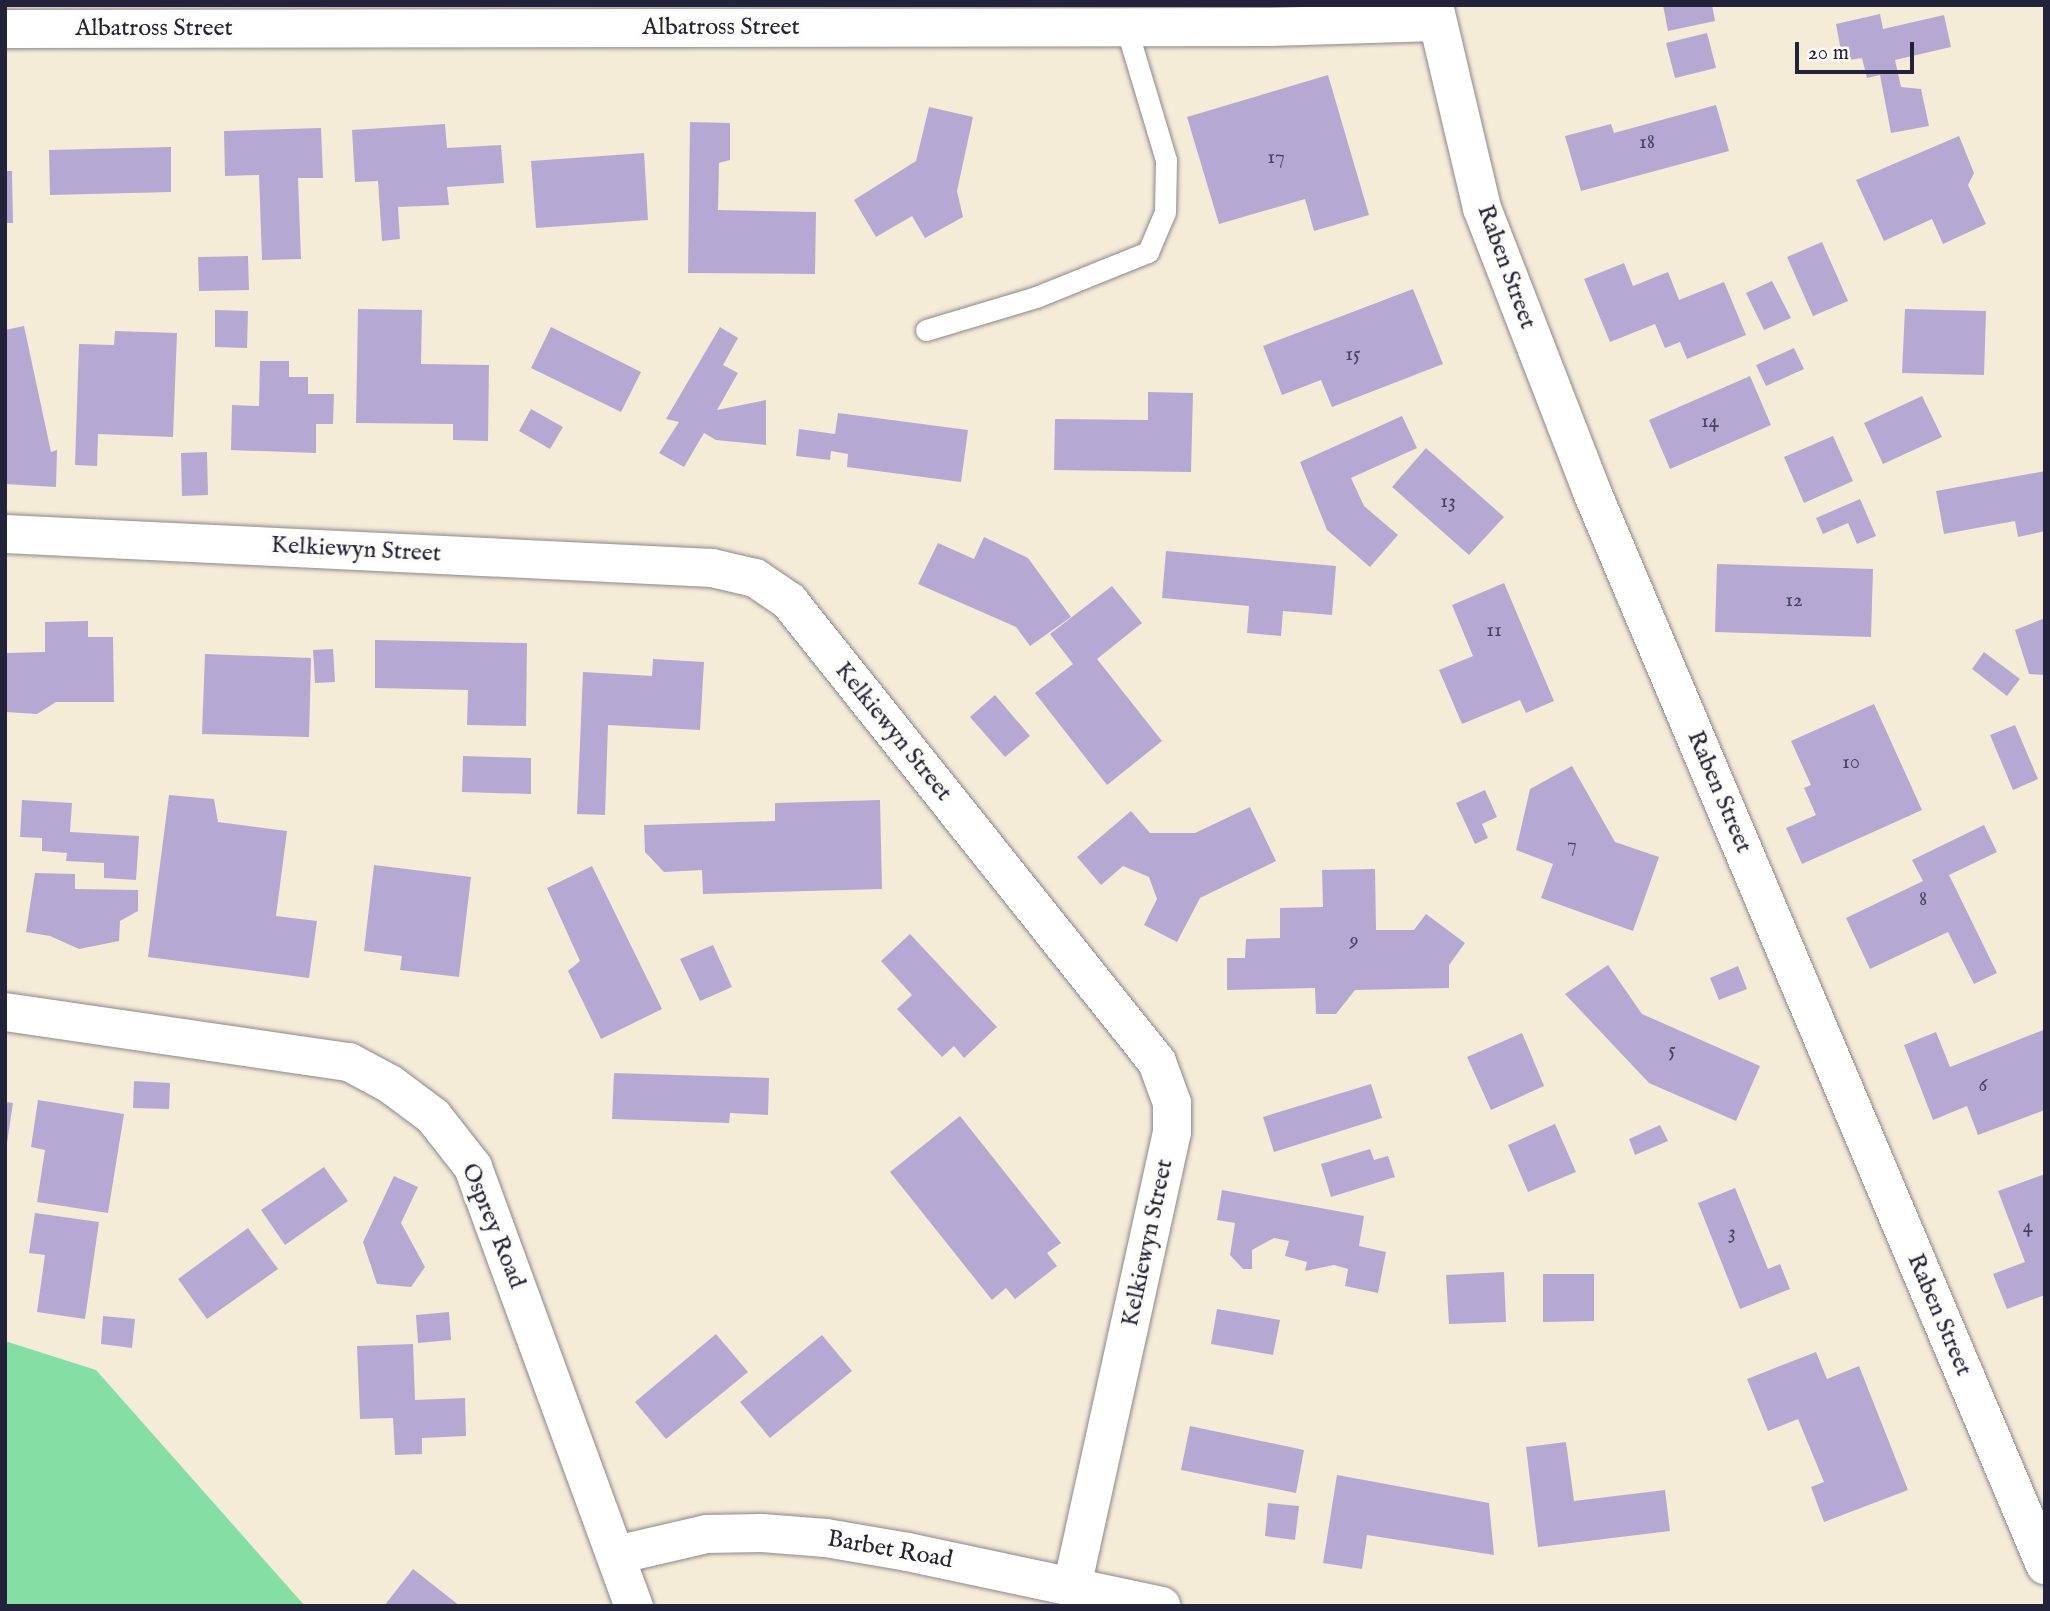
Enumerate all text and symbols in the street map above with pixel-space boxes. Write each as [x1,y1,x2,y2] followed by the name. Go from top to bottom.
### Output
[642,14,800,42] street label: Albatross Street
[75,15,233,43] street label: Albatross Street
[1798,28,1917,72] scale bar
[1808,40,1849,67] text: 20 m
[1639,130,1655,156] house number: 18
[1267,145,1285,171] house number: 17
[1470,201,1542,333] street label: Raben Street
[1345,342,1361,368] house number: 15
[1701,409,1719,435] house number: 14
[1440,489,1456,515] house number: 13
[270,531,442,569] street label: Kelkiewyn Street
[1785,588,1803,614] house number: 12
[1486,618,1502,644] house number: 11
[828,657,958,807] street label: Kelkiewyn Street
[1680,727,1758,857] street label: Raben Street
[1842,750,1860,776] house number: 10
[1567,833,1577,859] house number: 7
[1919,887,1927,913] house number: 8
[1349,928,1359,954] house number: 9
[1668,1038,1676,1064] house number: 5
[1979,1073,1987,1099] house number: 6
[1116,1157,1180,1329] street label: Kelkiewyn Street
[455,1159,531,1293] street label: Osprey Road
[2023,1214,2033,1240] house number: 4
[1728,1220,1736,1246] house number: 3
[1900,1250,1978,1380] street label: Raben Street
[825,1525,955,1575] street label: Barbet Road

